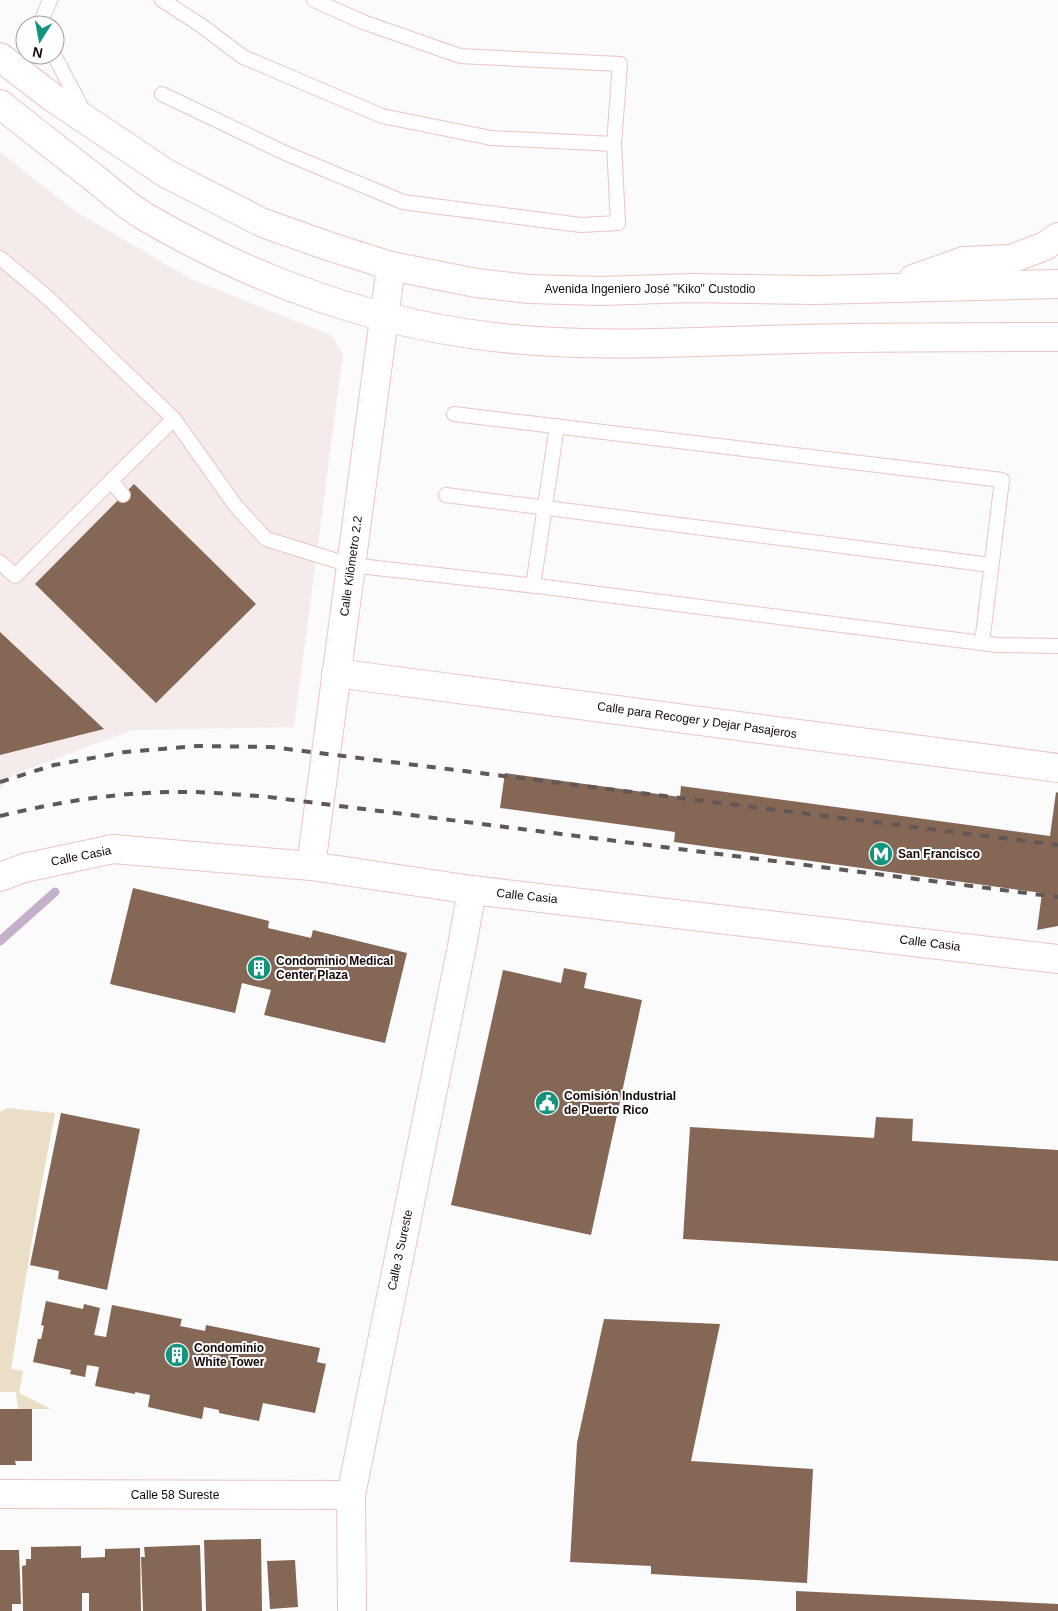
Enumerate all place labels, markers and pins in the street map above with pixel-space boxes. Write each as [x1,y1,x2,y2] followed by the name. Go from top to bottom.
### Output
[868,841,894,867] metro station icon: San Francisco
[898,847,980,861] place label: San Francisco
[276,954,393,982] place label: Condominio Medical Center Plaza
[246,955,272,981] building icon: Condominio Medical Center Plaza
[564,1089,676,1117] place label: Comisión Industrial de Puerto Rico
[534,1090,560,1116] public building icon: Comisión Industrial de Puerto Rico
[194,1341,265,1369] place label: Condominio White Tower
[164,1342,190,1368] building icon: Condominio White Tower

